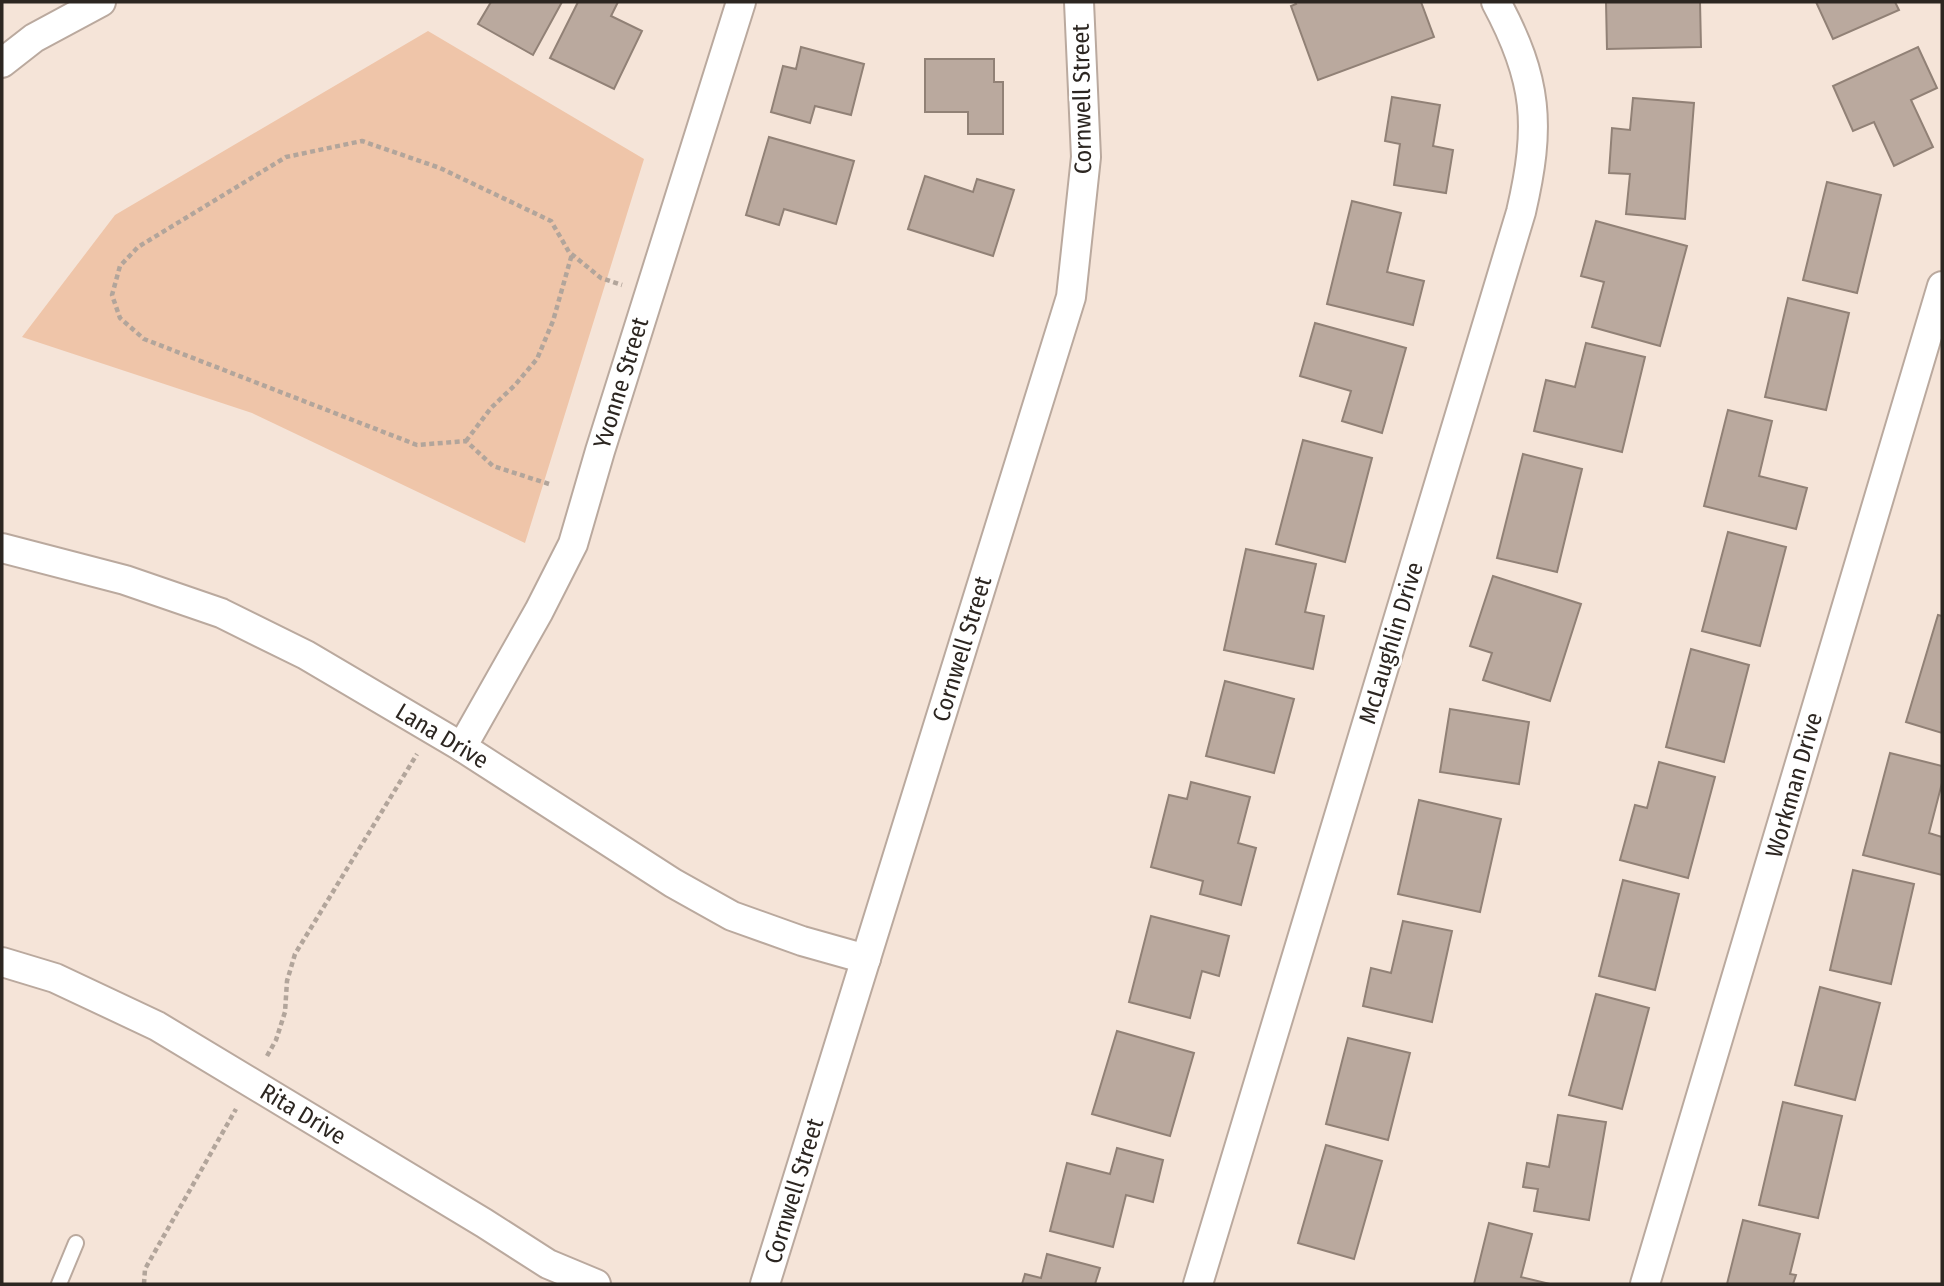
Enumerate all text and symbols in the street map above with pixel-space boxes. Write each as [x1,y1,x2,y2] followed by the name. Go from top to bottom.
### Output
[1067,23,1097,174] street label: Cornwell Street
[588,314,654,452] street label: Yvonne Street
[1353,559,1429,727] street label: McLaughlin Drive
[927,573,997,725] street label: Cornwell Street
[391,697,493,775] street label: Lana Drive
[1760,709,1828,861] street label: Workman Drive
[255,1078,351,1150] street label: Rita Drive
[759,1115,829,1267] street label: Cornwell Street

